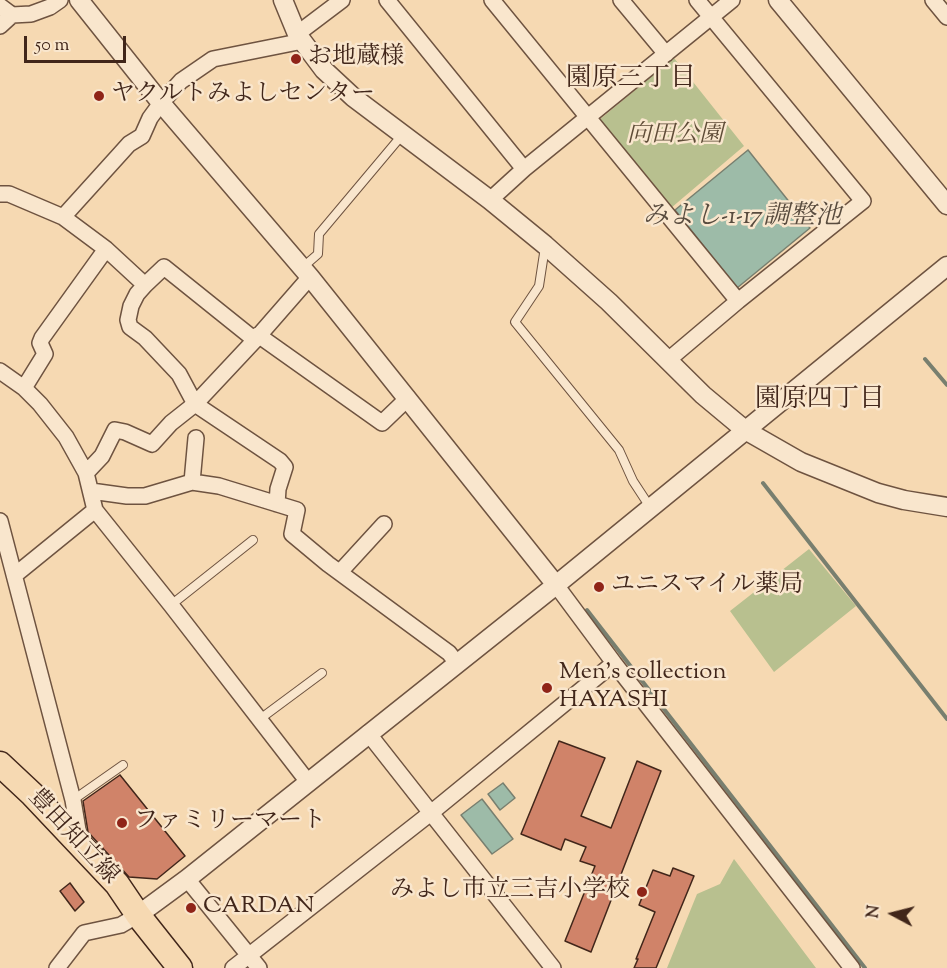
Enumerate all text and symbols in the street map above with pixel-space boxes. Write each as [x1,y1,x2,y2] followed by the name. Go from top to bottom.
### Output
[27,24,129,62] scale bar
[35,33,69,59] text: 50 m
[308,45,404,73] place label: お地蔵様
[289,52,303,66] marker: お地蔵様
[566,65,696,97] district label: 園原三丁目
[111,82,375,110] place label: ヤクルトみよしセンター
[92,89,106,103] marker: ヤクルトみよしセンター
[627,123,723,151] park label: 向田公園
[643,203,841,235] water label: みよし-1-17調整池
[755,386,885,418] district label: 園原四丁目
[611,573,803,601] place label: ユニスマイル薬局
[592,580,606,594] marker: ユニスマイル薬局
[559,660,727,716] place label: Men's collection HAYASHI
[540,681,554,695] marker: Men's collection HAYASHI
[21,784,123,892] street label: 豊田知立線
[134,809,326,837] place label: ファミリーマート
[115,816,129,830] marker: ファミリーマート
[390,878,630,906] place label: みよし市立三吉小学校
[863,884,923,944] north arrow
[635,885,649,899] marker: みよし市立三吉小学校
[203,894,315,922] place label: CARDAN
[184,901,198,915] marker: CARDAN
[862,904,887,919] text: N

